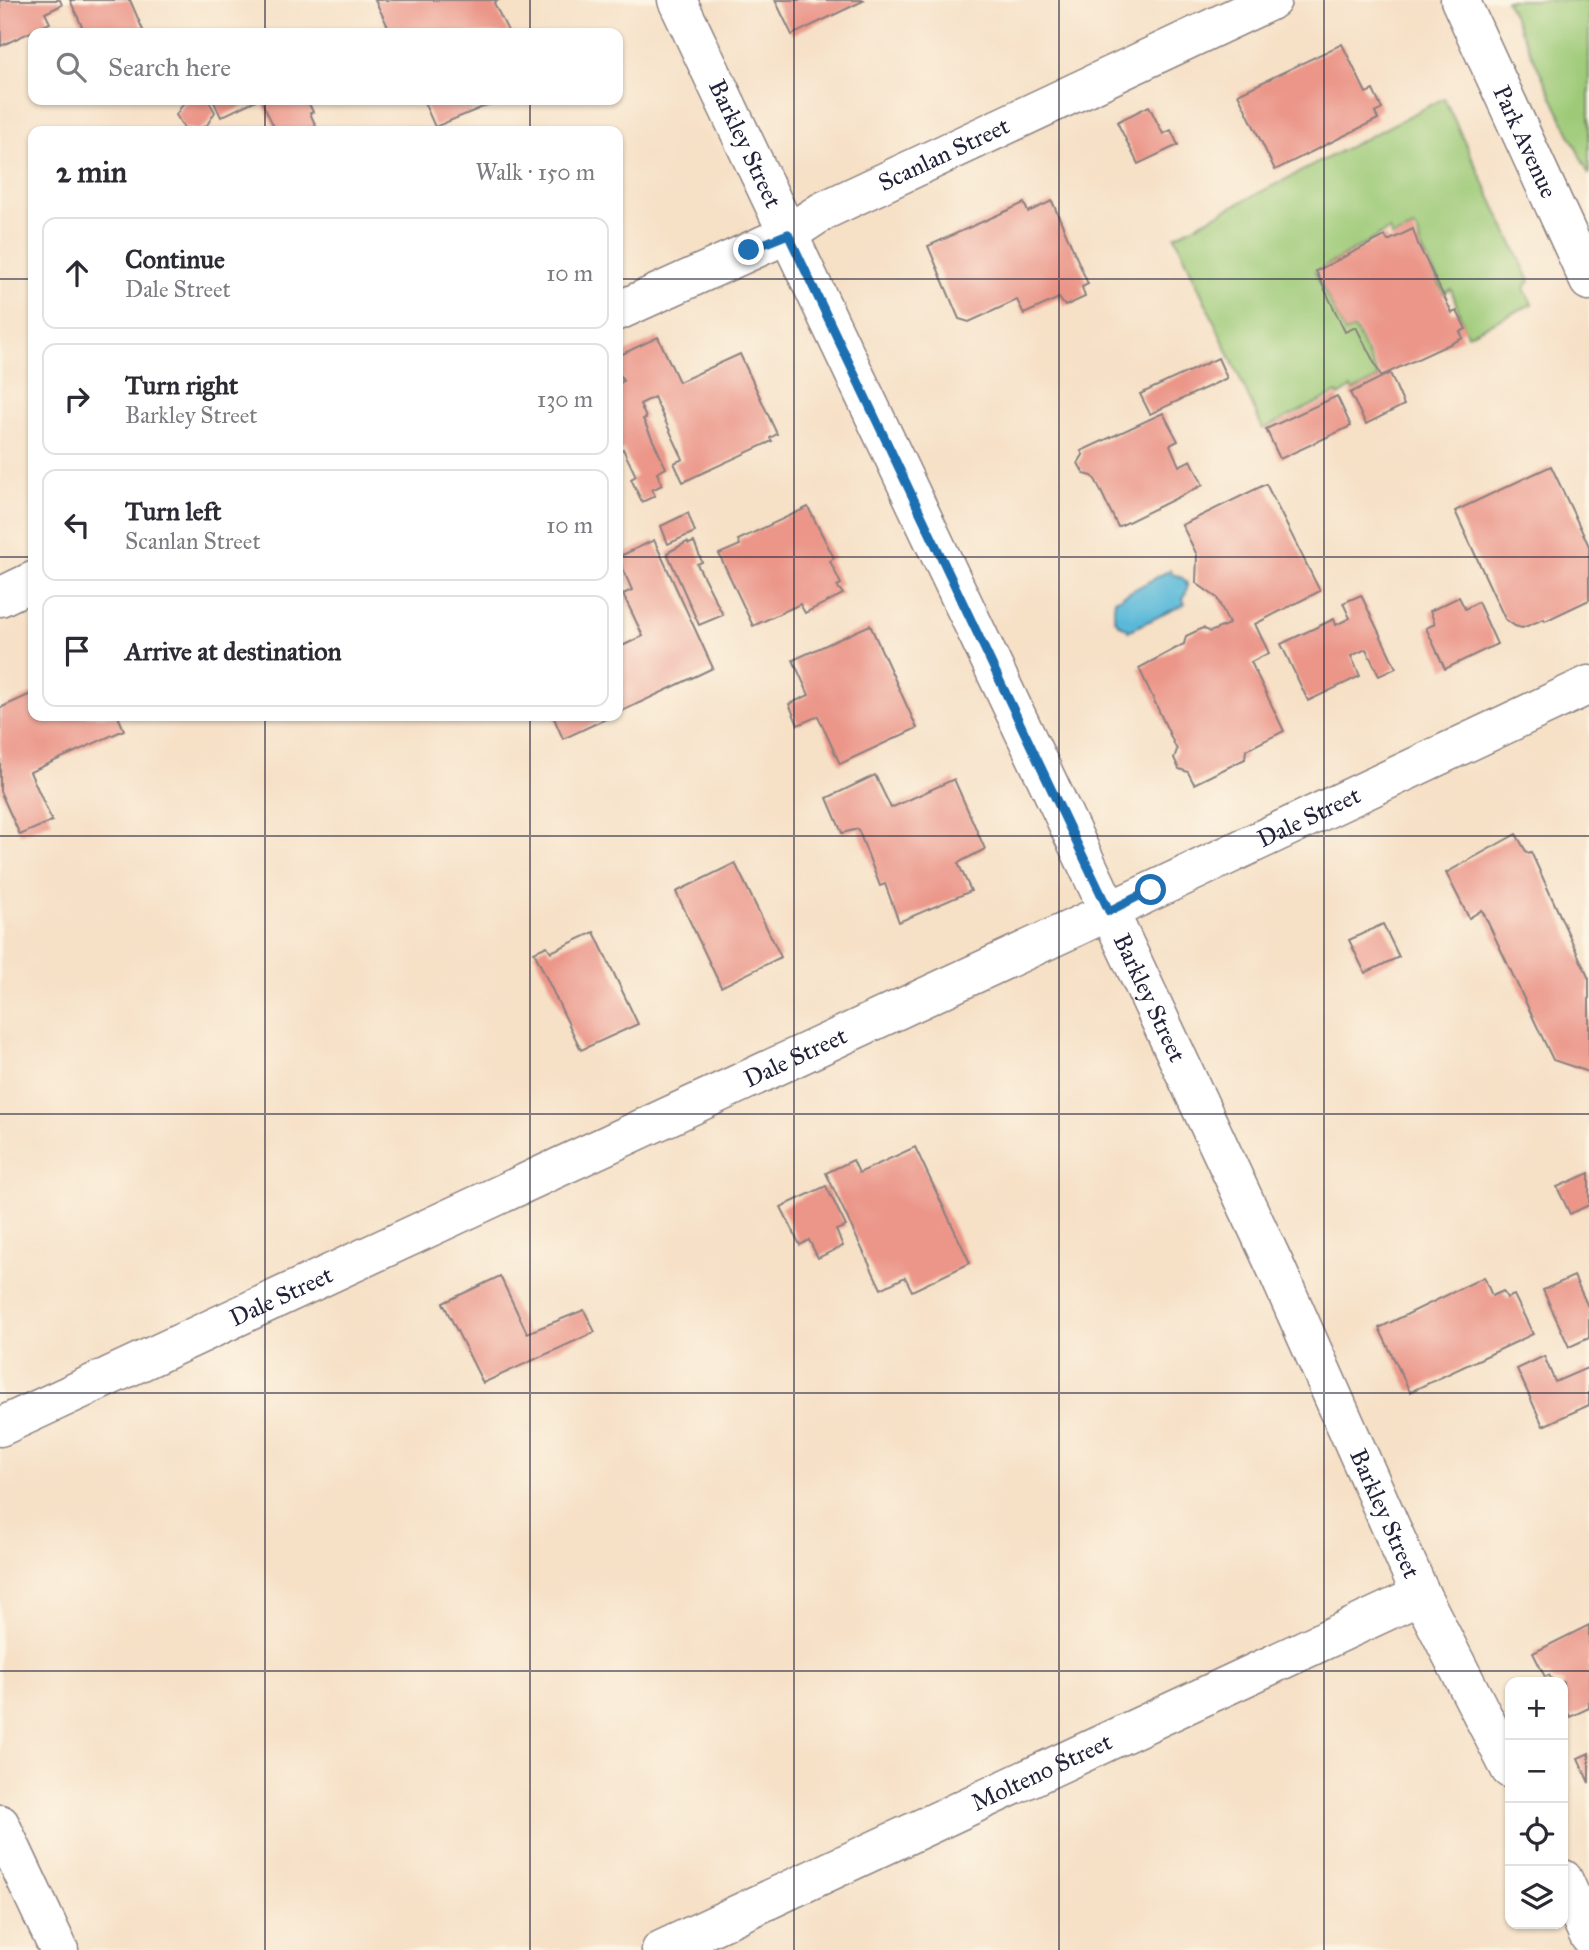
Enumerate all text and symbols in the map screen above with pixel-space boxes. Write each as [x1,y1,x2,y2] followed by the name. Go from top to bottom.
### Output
[28,28,623,105] search box
[52,48,90,86] icon: search
[108,51,231,83] text: Search here
[702,75,789,213] street label: Barkley Street
[1486,81,1564,203] street label: Park Avenue
[873,110,1015,198] street label: Scanlan Street
[56,154,127,190] text: 2 min
[475,158,595,186] text: Walk · 150 m
[733,234,764,265] route end
[125,243,225,275] text: Continue
[58,254,96,292] icon: ahead
[546,259,593,287] text: 10 m
[125,275,231,303] text: Dale Street
[125,369,238,401] text: Turn right
[58,380,96,418] icon: right
[537,385,593,413] text: 130 m
[125,401,258,429] text: Barkley Street
[125,495,221,527] text: Turn left
[58,506,96,544] icon: left
[546,511,593,539] text: 10 m
[125,527,261,555] text: Scanlan Street
[58,632,96,670] icon: arrive
[125,635,342,667] text: Arrive at destination
[1253,780,1366,854] street label: Dale Street
[1135,874,1166,905] route start
[1107,929,1193,1067] street label: Barkley Street
[739,1020,852,1094] street label: Dale Street
[225,1259,338,1333] street label: Dale Street
[1343,1444,1427,1583] street label: Barkley Street
[1505,1677,1568,1929] map controls
[1505,1677,1568,1740] button: +
[966,1726,1117,1818] street label: Molteno Street
[1505,1740,1568,1803] button: −
[1505,1803,1568,1866] button: locate
[1505,1866,1568,1929] button: layers

